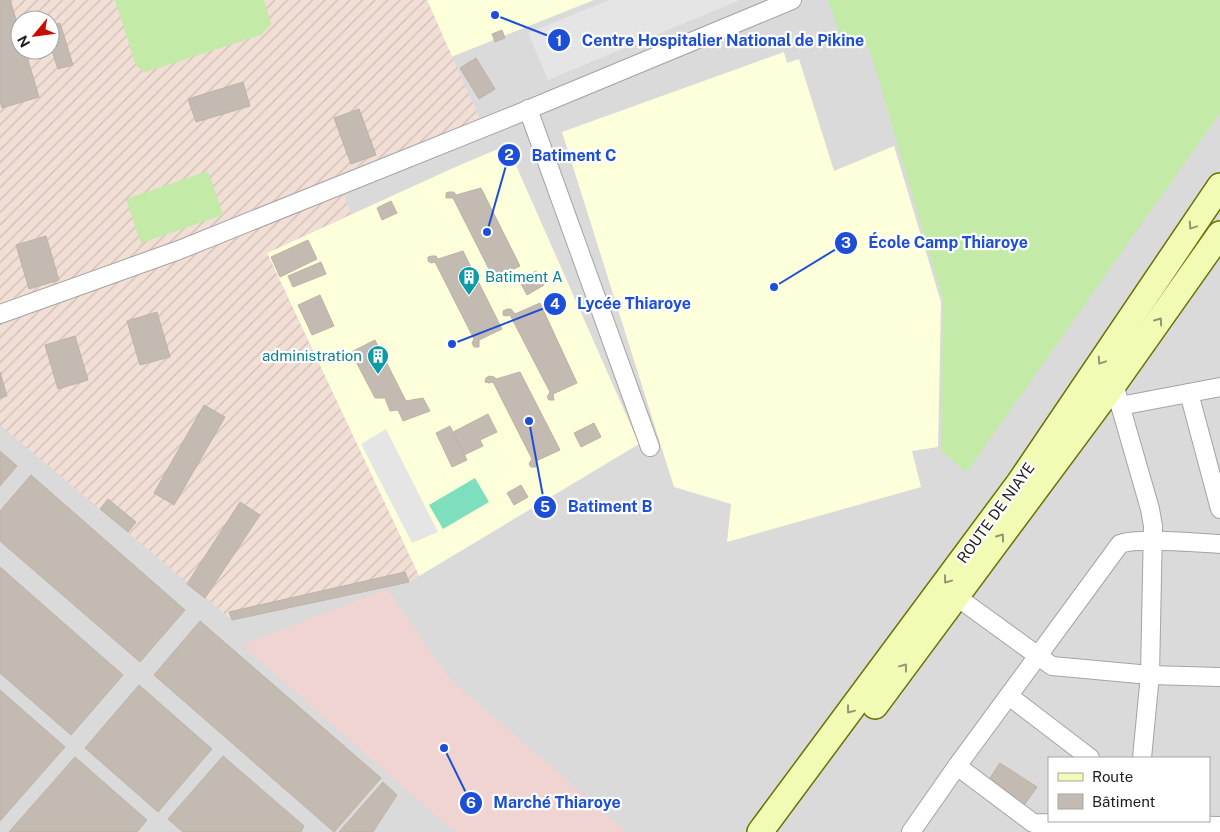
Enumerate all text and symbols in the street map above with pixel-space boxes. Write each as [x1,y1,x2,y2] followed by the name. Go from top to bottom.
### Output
[10,10,60,60] north arrow
[547,25,874,56] callout: Centre Hospitalier National de Pikine
[582,31,864,50] text: Centre Hospitalier National de Pikine
[556,32,562,49] text: 1
[14,33,33,50] text: N
[496,140,626,171] callout: Batiment C
[504,146,514,163] text: 2
[531,146,617,165] text: Batiment C
[1189,221,1198,230] one-way arrow
[833,227,1038,258] callout: École Camp Thiaroye
[868,232,1028,252] text: École Camp Thiaroye
[841,234,851,251] text: 3
[457,265,481,296] building icon: Batiment A
[485,268,563,285] place label: Batiment A
[542,288,701,319] callout: Lycée Thiaroye
[577,294,691,313] text: Lycée Thiaroye
[550,295,560,312] text: 4
[1153,317,1162,327] one-way arrow
[366,344,390,375] building icon: administration
[262,347,362,364] place label: administration
[1098,355,1107,365] one-way arrow
[953,459,1038,566] street label: ROUTE DE NIAYE
[532,491,662,522] callout: Batiment B
[568,497,652,516] text: Batiment B
[540,498,550,515] text: 5
[996,534,1004,543] one-way arrow
[945,574,953,583] one-way arrow
[898,663,907,673] one-way arrow
[848,704,856,713] one-way arrow
[1048,757,1210,822] legend
[1092,768,1133,785] text: Route
[458,787,631,818] callout: Marché Thiaroye
[493,793,621,812] text: Marché Thiaroye
[1092,793,1155,810] text: Bâtiment
[466,794,476,811] text: 6

